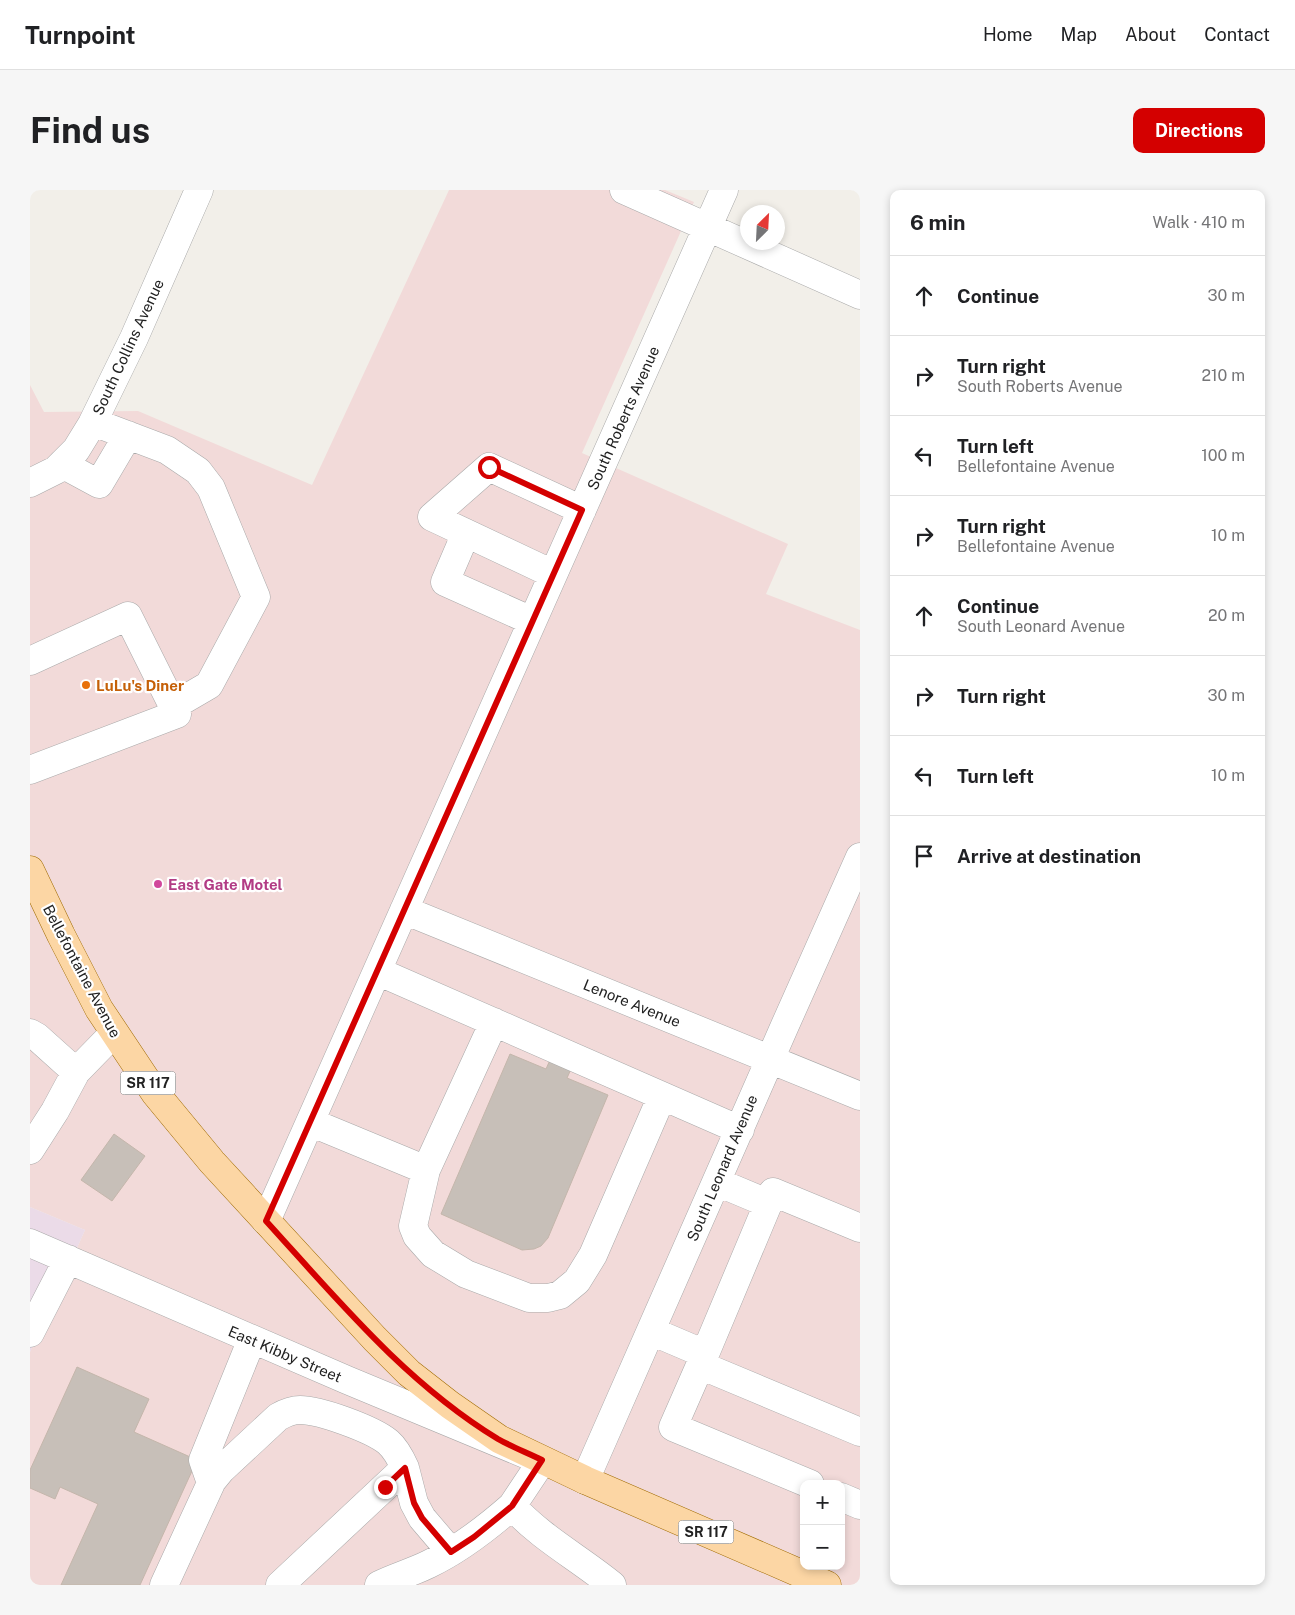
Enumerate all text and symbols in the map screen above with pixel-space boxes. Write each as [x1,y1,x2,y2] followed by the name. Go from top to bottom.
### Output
[25,21,135,49] text: Turnpoint
[983,24,1033,45] text: Home
[1061,24,1097,45] text: Map
[1125,24,1176,45] text: About
[1204,24,1270,45] text: Contact
[1133,108,1265,153] button: Directions
[30,110,150,151] text: Find us
[740,205,785,250] north arrow
[910,210,966,235] text: 6 min
[1152,213,1245,232] text: Walk · 410 m
[89,276,167,418] street label: South Collins Avenue
[910,282,938,310] icon: ahead
[957,285,1039,307] text: Continue
[1208,286,1245,305] text: 30 m
[584,344,662,492] street label: South Roberts Avenue
[957,355,1046,377] text: Turn right
[910,362,938,390] icon: right
[1201,366,1245,385] text: 210 m
[957,377,1123,396] text: South Roberts Avenue
[957,435,1034,457] text: Turn left
[910,442,938,470] icon: left
[1201,446,1245,465] text: 100 m
[478,456,501,479] route start
[957,457,1115,476] text: Bellefontaine Avenue
[957,515,1046,537] text: Turn right
[910,522,938,550] icon: right
[1211,526,1245,545] text: 10 m
[957,537,1115,556] text: Bellefontaine Avenue
[957,595,1039,617] text: Continue
[910,602,938,630] icon: ahead
[1208,606,1245,625] text: 20 m
[957,617,1125,636] text: South Leonard Avenue
[96,677,184,694] place label: LuLu's Diner
[80,679,92,691] marker: LuLu's Diner
[910,682,938,710] icon: right
[957,685,1046,707] text: Turn right
[1208,686,1245,705] text: 30 m
[910,762,938,790] icon: left
[957,765,1034,787] text: Turn left
[1211,766,1245,785] text: 10 m
[910,842,938,870] icon: arrive
[957,845,1141,867] text: Arrive at destination
[168,876,283,893] place label: East Gate Motel
[152,878,164,890] marker: East Gate Motel
[40,902,124,1040] street label: Bellefontaine Avenue
[581,976,683,1030] street label: Lenore Avenue
[120,1071,176,1094] road number: SR 117
[683,1092,761,1244] street label: South Leonard Avenue
[226,1322,344,1386] street label: East Kibby Street
[374,1476,397,1499] route end
[800,1480,845,1570] map controls
[800,1480,845,1525] button: +
[678,1520,734,1544] road number: SR 117
[800,1525,845,1570] button: −

